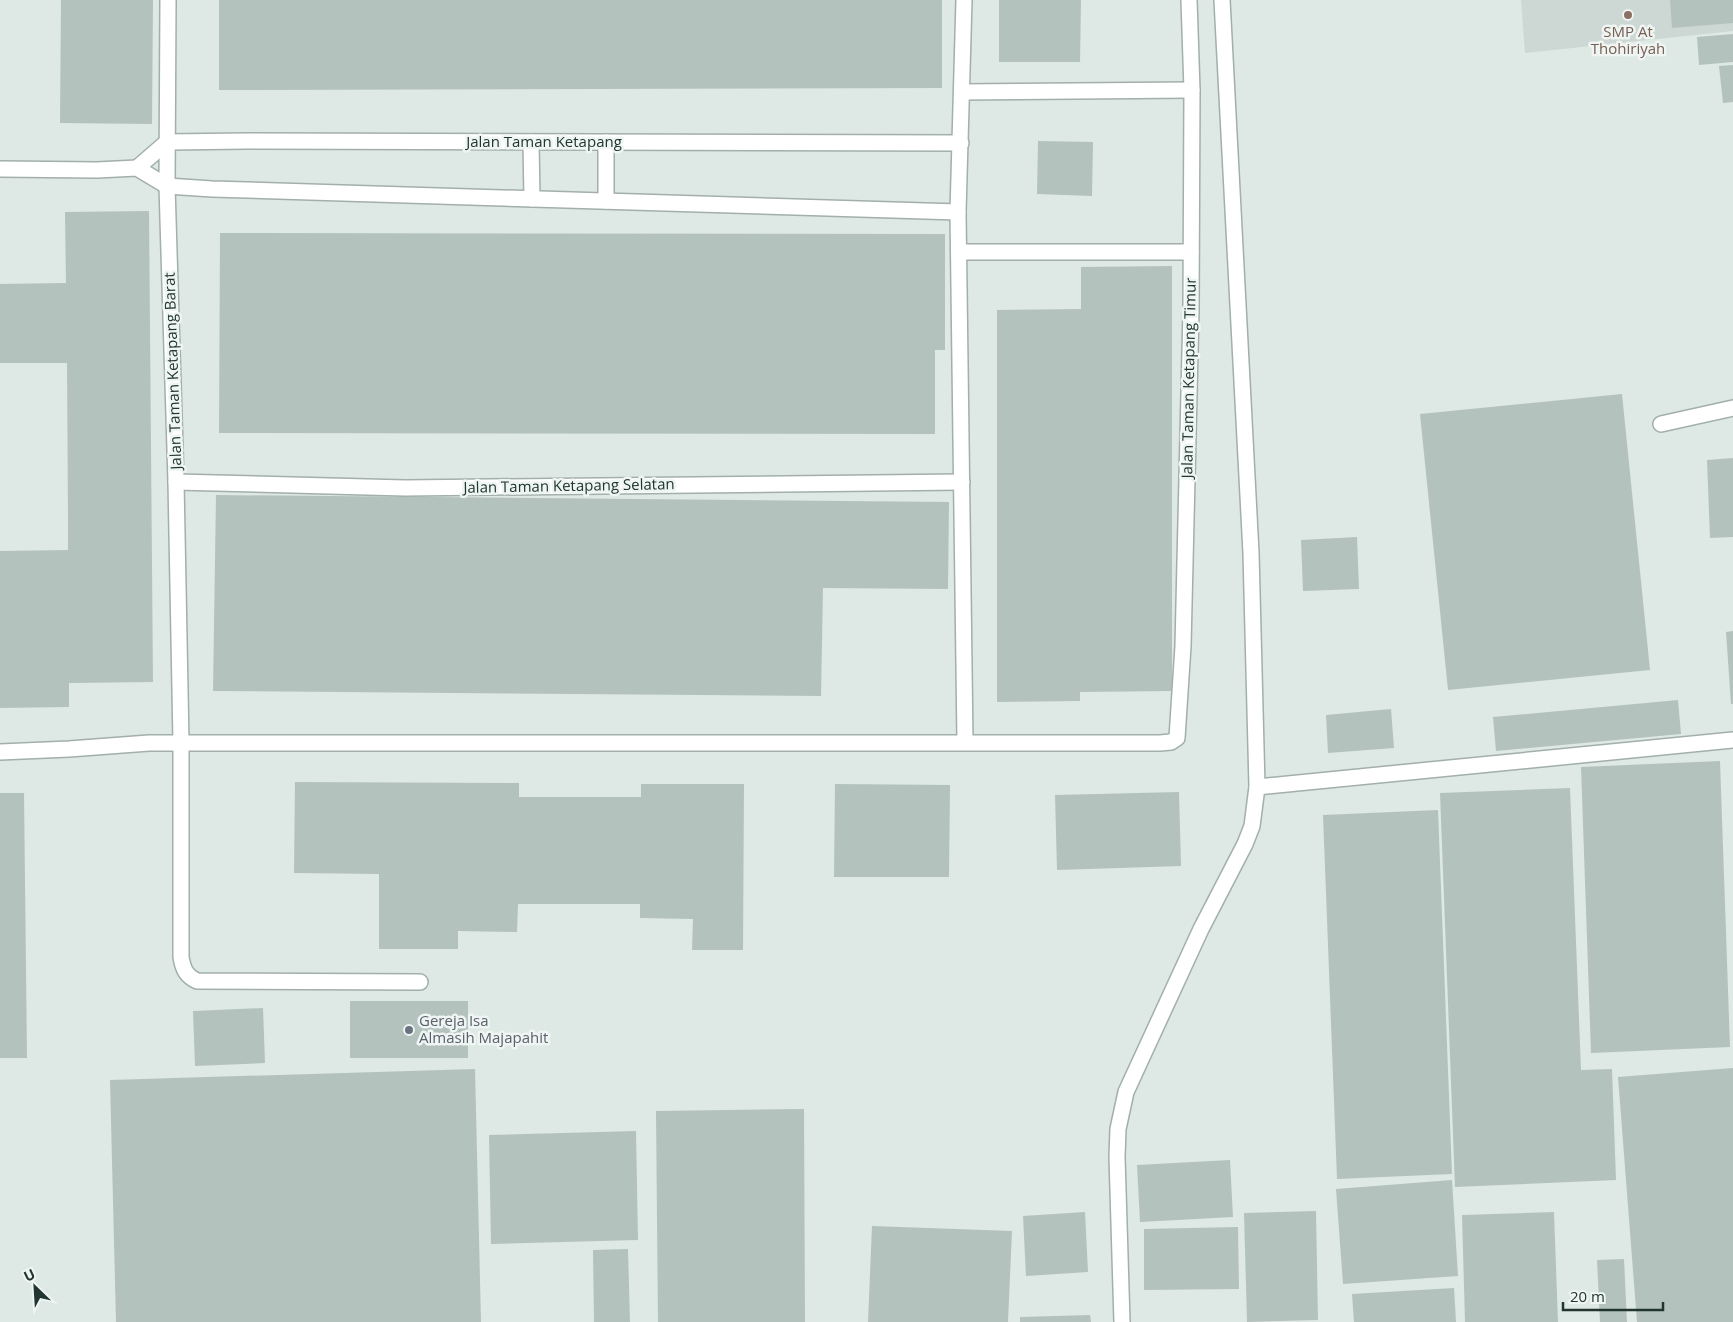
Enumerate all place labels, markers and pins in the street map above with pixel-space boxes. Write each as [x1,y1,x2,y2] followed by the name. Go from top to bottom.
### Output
[1622,9,1634,21] marker: SMP At Thohiriyah
[1591,21,1665,58] place label: SMP At Thohiriyah
[419,1010,548,1047] place label: Gereja Isa Almasih Majapahit
[403,1024,415,1036] marker: Gereja Isa Almasih Majapahit

